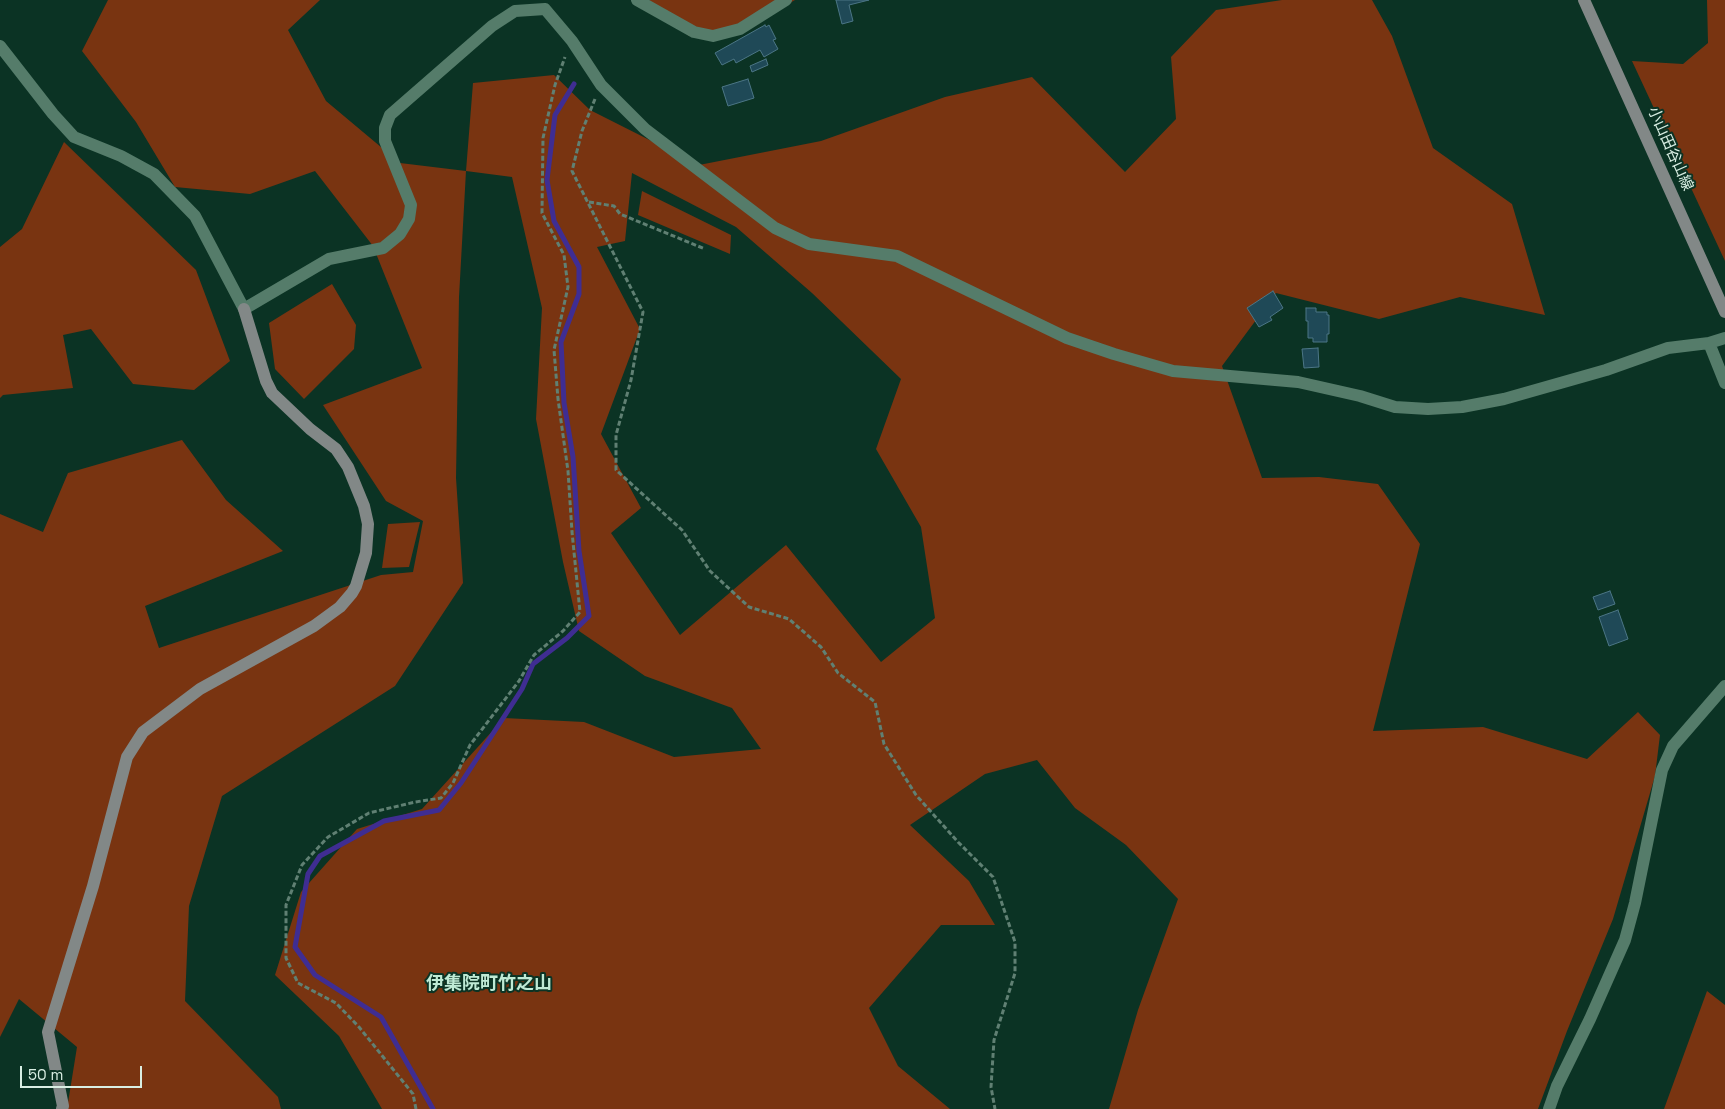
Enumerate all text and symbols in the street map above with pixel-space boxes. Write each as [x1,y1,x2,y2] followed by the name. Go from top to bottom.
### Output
[1643,104,1697,194] street label: 小山田谷山線
[426,973,552,995] district label: 伊集院町竹之山
[22,1056,145,1088] scale bar
[28,1065,63,1084] text: 50 m

